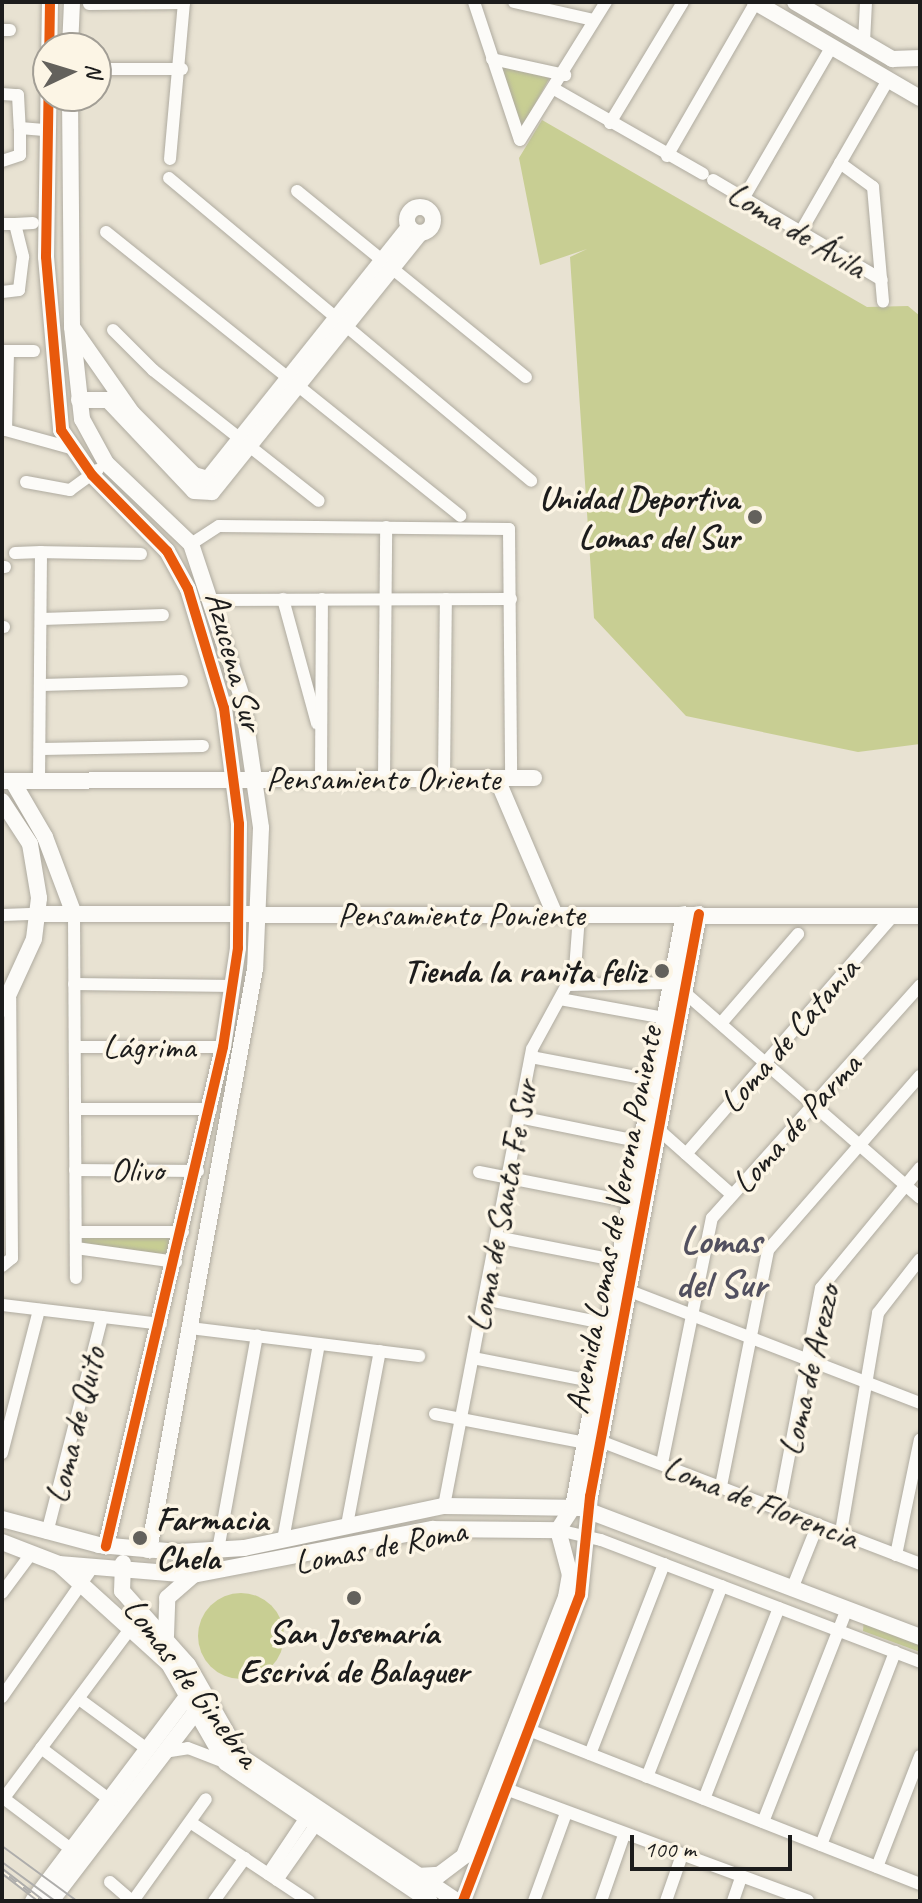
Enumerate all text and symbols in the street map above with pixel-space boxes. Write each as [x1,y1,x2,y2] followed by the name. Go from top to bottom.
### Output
[32,32,112,112] north arrow
[80,63,108,78] text: N
[720,173,874,287] street label: Loma de Ávila
[538,477,739,556] place label: Unidad Deportiva Lomas del Sur
[746,508,764,526] marker: Unidad Deportiva Lomas del Sur
[197,587,273,735] street label: Azucena Sur
[266,759,500,799] street label: Pensamiento Oriente
[338,895,584,935] street label: Pensamiento Poniente
[711,949,867,1121] street label: Loma de Catania
[403,951,646,991] place label: Tienda la ranita feliz
[653,962,671,980] marker: Tienda la ranita feliz
[555,1023,671,1417] street label: Avenida Lomas de Verona Poniente
[103,1027,195,1067] street label: Lágrima
[722,1044,870,1202] street label: Loma de Parma
[458,1077,546,1335] street label: Loma de Santa Fe Sur
[111,1150,163,1190] street label: Olivo
[676,1218,766,1308] district label: Lomas del Sur
[770,1281,848,1459] street label: Loma de Arezzo
[36,1343,114,1507] street label: Loma de Quito
[658,1446,864,1558] street label: Loma de Florencia
[156,1498,268,1578] place label: Farmacia Chela
[291,1509,469,1583] street label: Lomas de Roma
[131,1529,149,1547] marker: Farmacia Chela
[115,1589,269,1775] street label: Lomas de Ginebra
[345,1589,363,1607] marker: San Josemaría Escrivá de Balaguer
[239,1611,469,1690] place label: San Josemaría Escrivá de Balaguer
[634,1819,796,1869] scale bar
[644,1834,696,1864] text: 100 m

